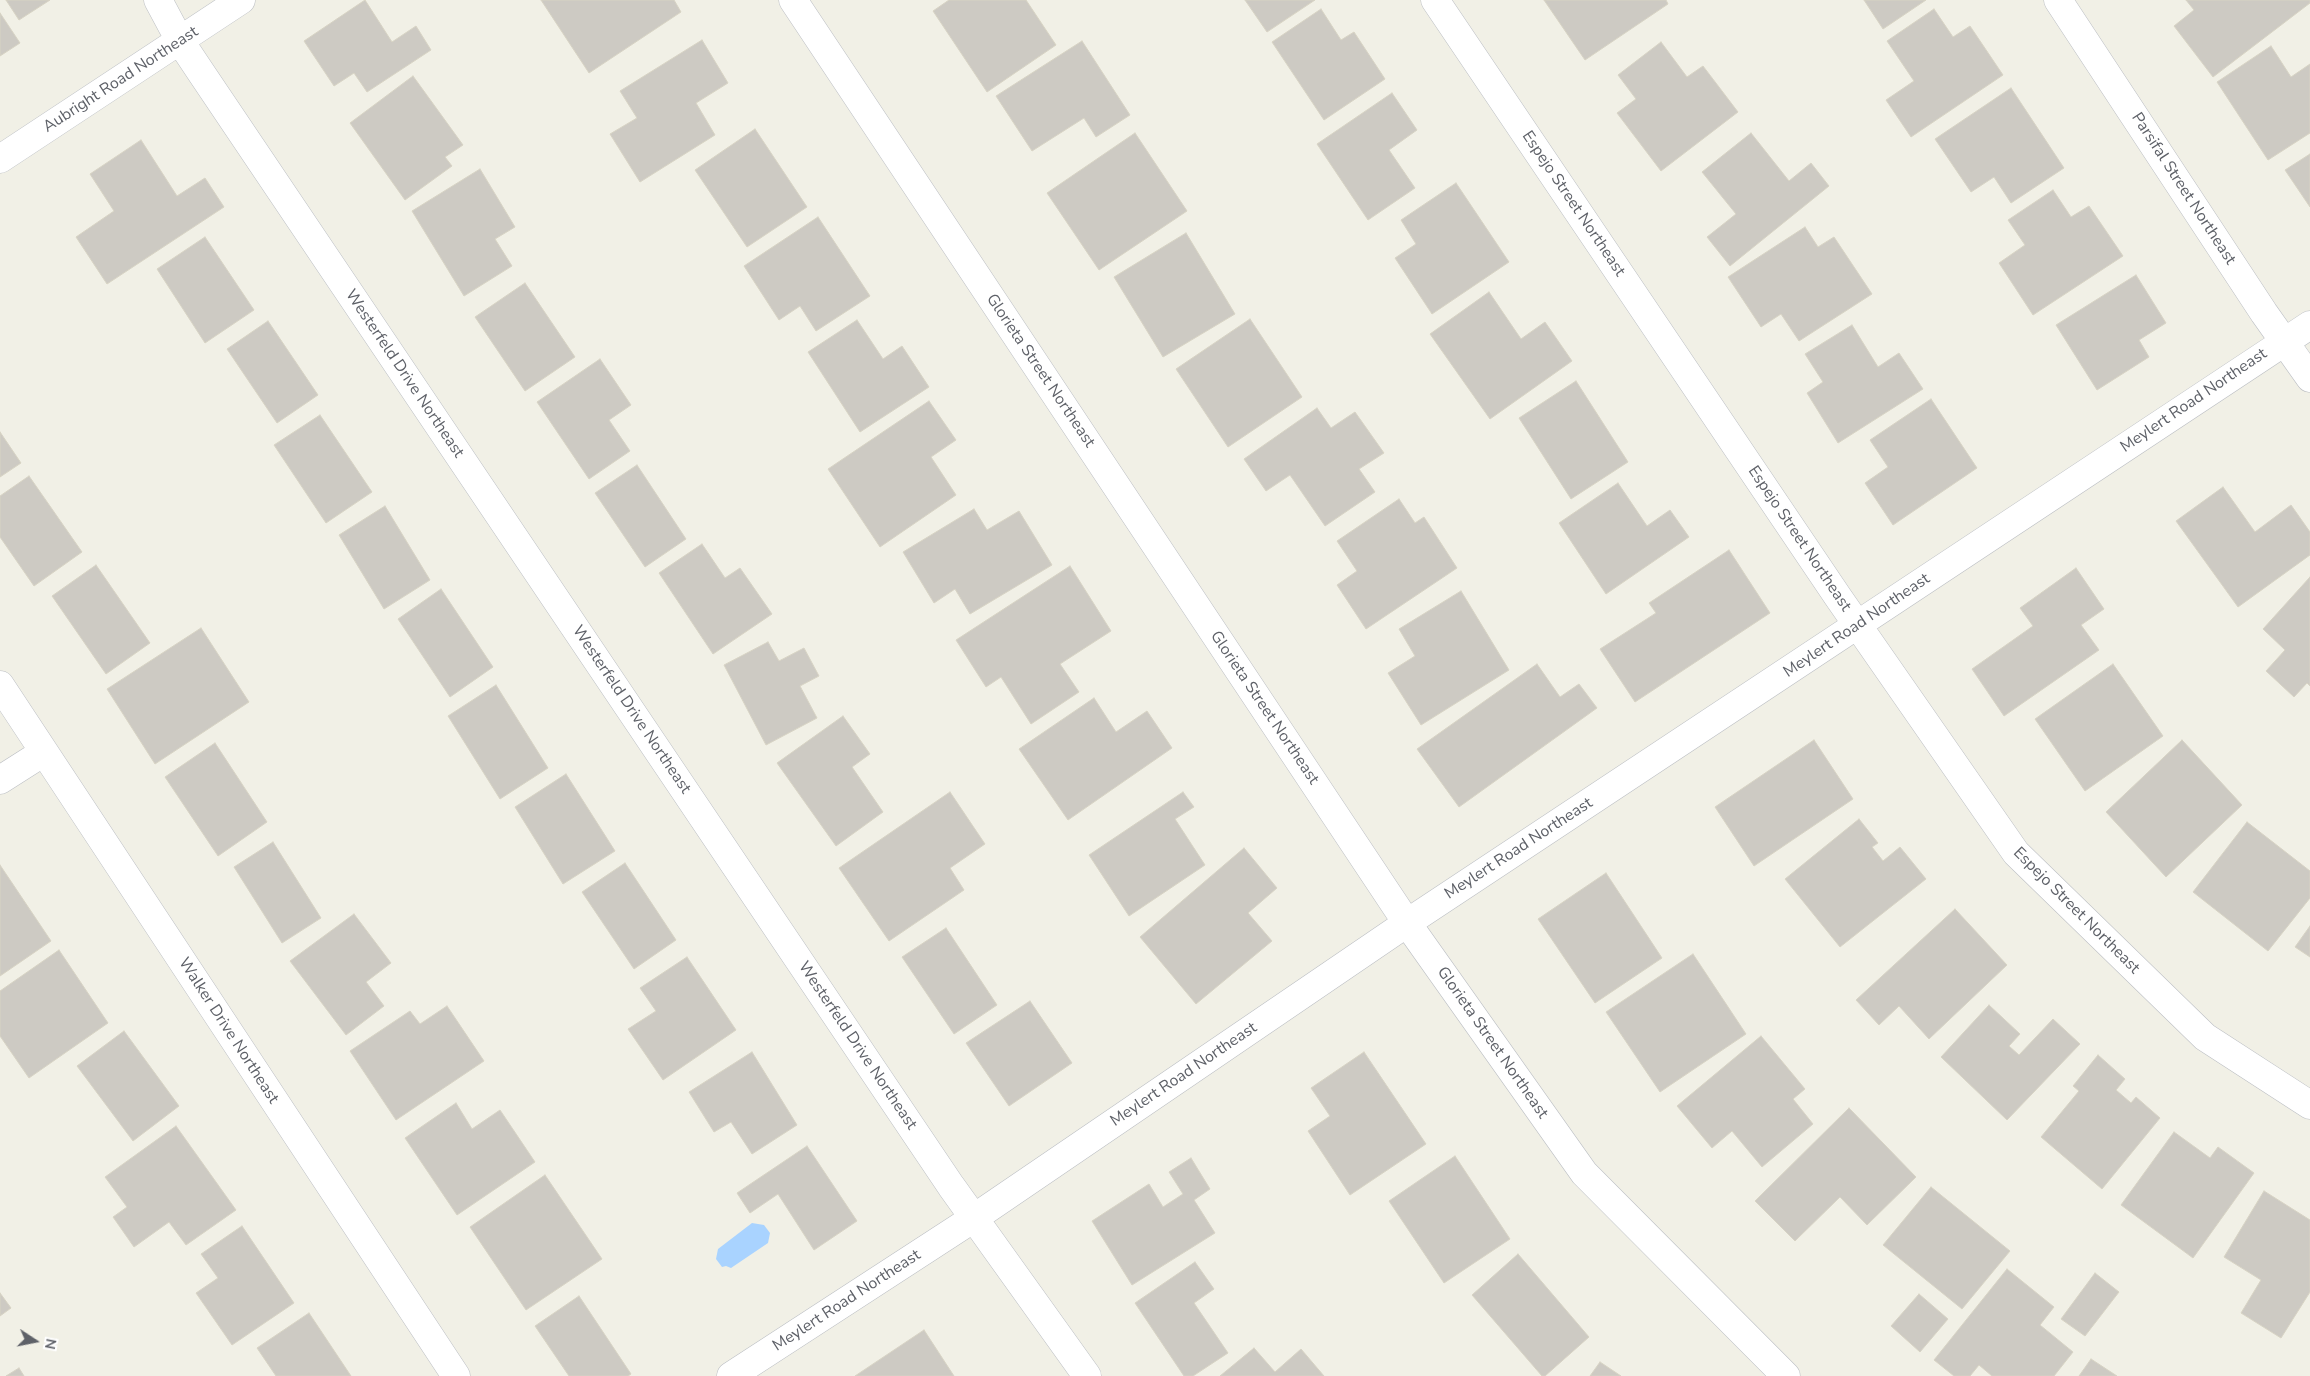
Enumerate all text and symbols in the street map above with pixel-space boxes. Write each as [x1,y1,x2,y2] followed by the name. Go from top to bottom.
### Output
[40,23,202,137] street label: Aubright Road Northeast
[2127,109,2239,269] street label: Parsifal Street Northeast
[1517,128,1629,280] street label: Espejo Street Northeast
[341,286,467,462] street label: Westerfeld Drive Northeast
[981,291,1099,451] street label: Glorieta Street Northeast
[2117,345,2271,457] street label: Meylert Road Northeast
[1743,463,1855,615] street label: Espejo Street Northeast
[1780,570,1934,682] street label: Meylert Road Northeast
[568,622,694,798] street label: Westerfeld Drive Northeast
[1205,628,1323,788] street label: Glorieta Street Northeast
[1441,794,1597,904] street label: Meylert Road Northeast
[2009,844,2143,978] street label: Espejo Street Northeast
[174,955,282,1107] street label: Walker Drive Northeast
[794,958,920,1134] street label: Westerfeld Drive Northeast
[1432,963,1552,1123] street label: Glorieta Street Northeast
[1107,1019,1261,1131] street label: Meylert Road Northeast
[769,1246,925,1356] street label: Meylert Road Northeast
[10,1316,60,1366] north arrow
[40,1337,61,1351] text: N

